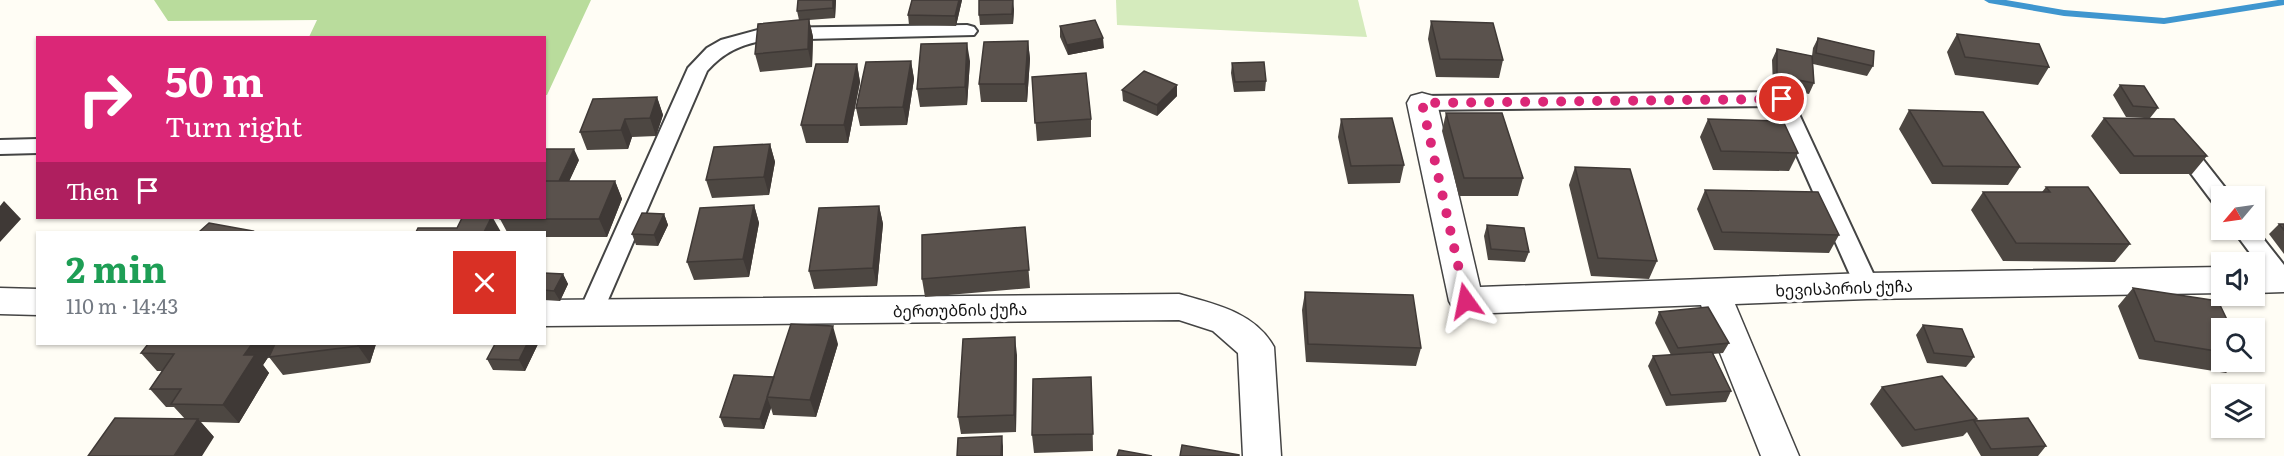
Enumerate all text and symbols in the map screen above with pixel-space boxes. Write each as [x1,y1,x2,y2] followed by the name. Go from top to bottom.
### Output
[165,48,264,110] text: 50 m
[66,60,144,138] icon: right
[1756,73,1807,124] pin
[1765,82,1798,115] icon: arrive
[165,105,302,145] text: Turn right
[66,174,119,207] text: Then
[131,174,164,207] icon: arrive
[2211,186,2265,240] north arrow
[2211,186,2265,438] map controls
[66,241,167,294] text: 2 min
[453,251,516,314] button: close
[2211,252,2265,306] button: sound
[1434,269,1498,333] position arrow
[1775,273,1913,301] street label: ხევისპირის ქუჩა
[66,290,178,320] text: 110 m · 14:43
[893,296,1027,322] street label: ბერთუბნის ქუჩა
[2211,318,2265,372] button: search
[2211,384,2265,438] button: layers

